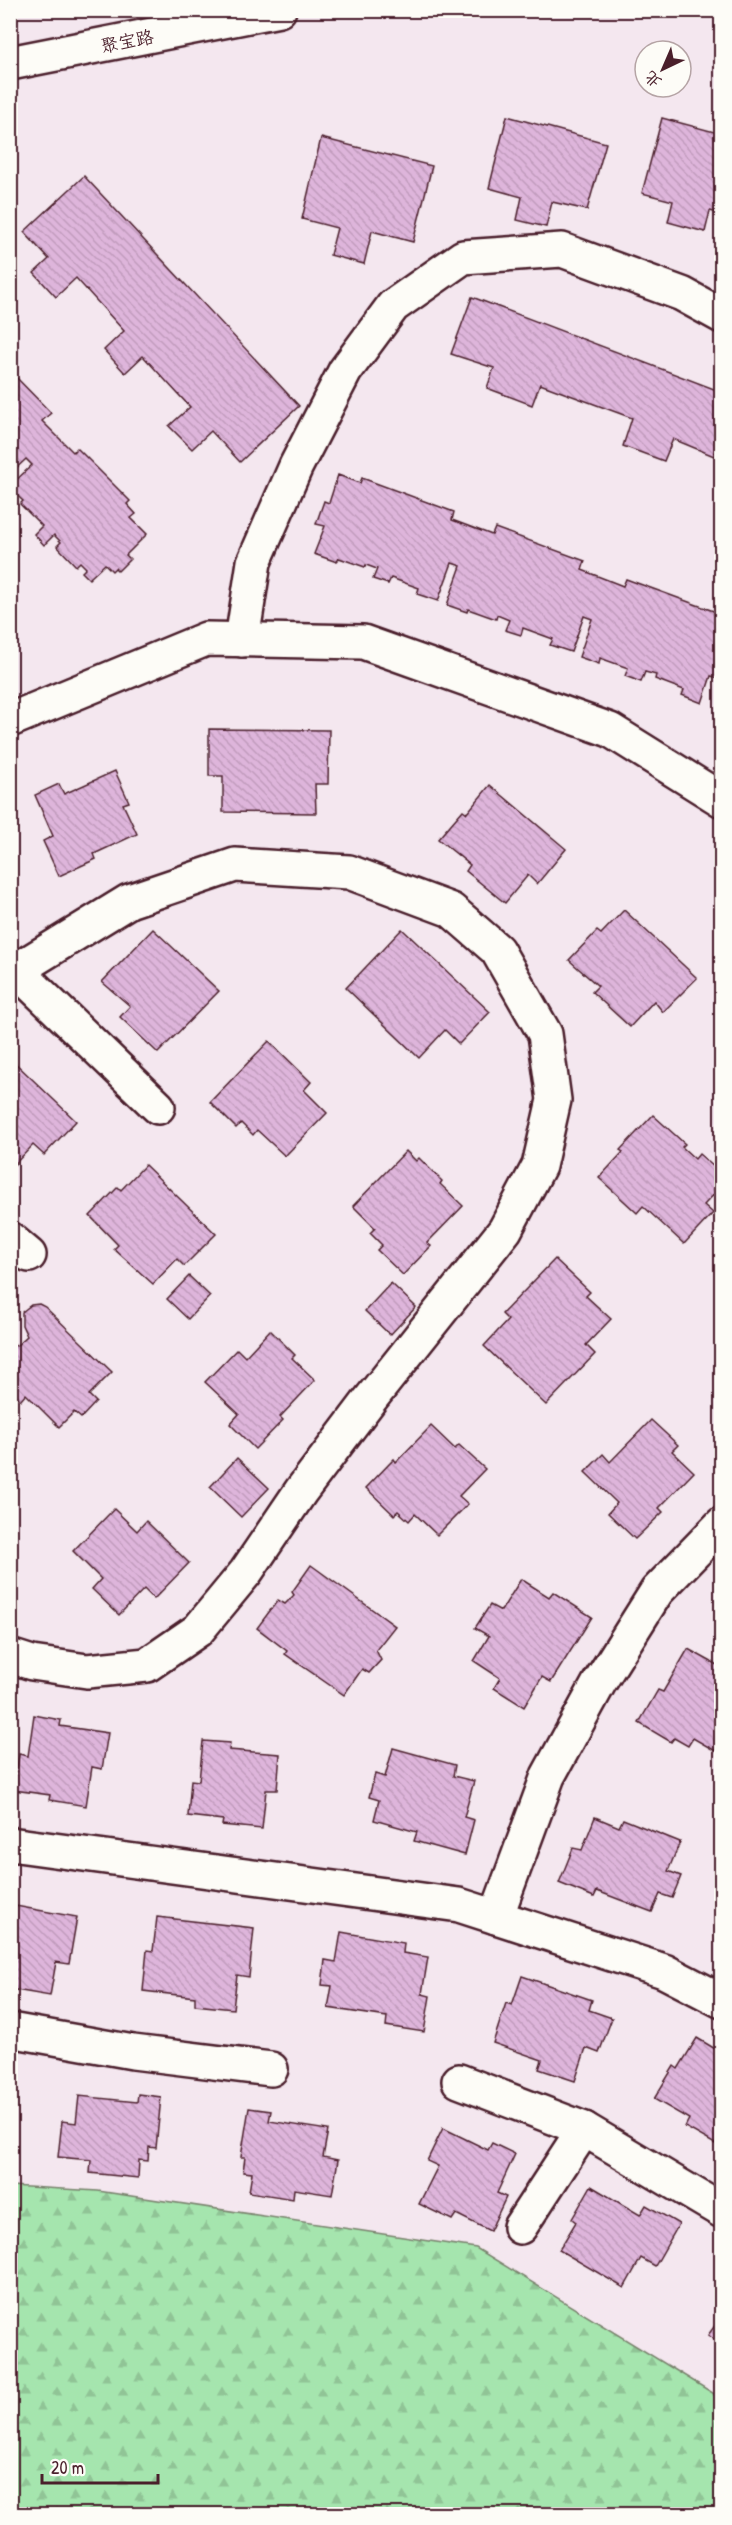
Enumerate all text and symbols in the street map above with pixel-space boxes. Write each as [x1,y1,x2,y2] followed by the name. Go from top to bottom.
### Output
[98,24,156,58] street label: 聚宝路
[633,39,693,99] north arrow
[639,66,666,93] text: 北
[42,2447,158,2485] scale bar
[51,2455,84,2480] text: 20 m

